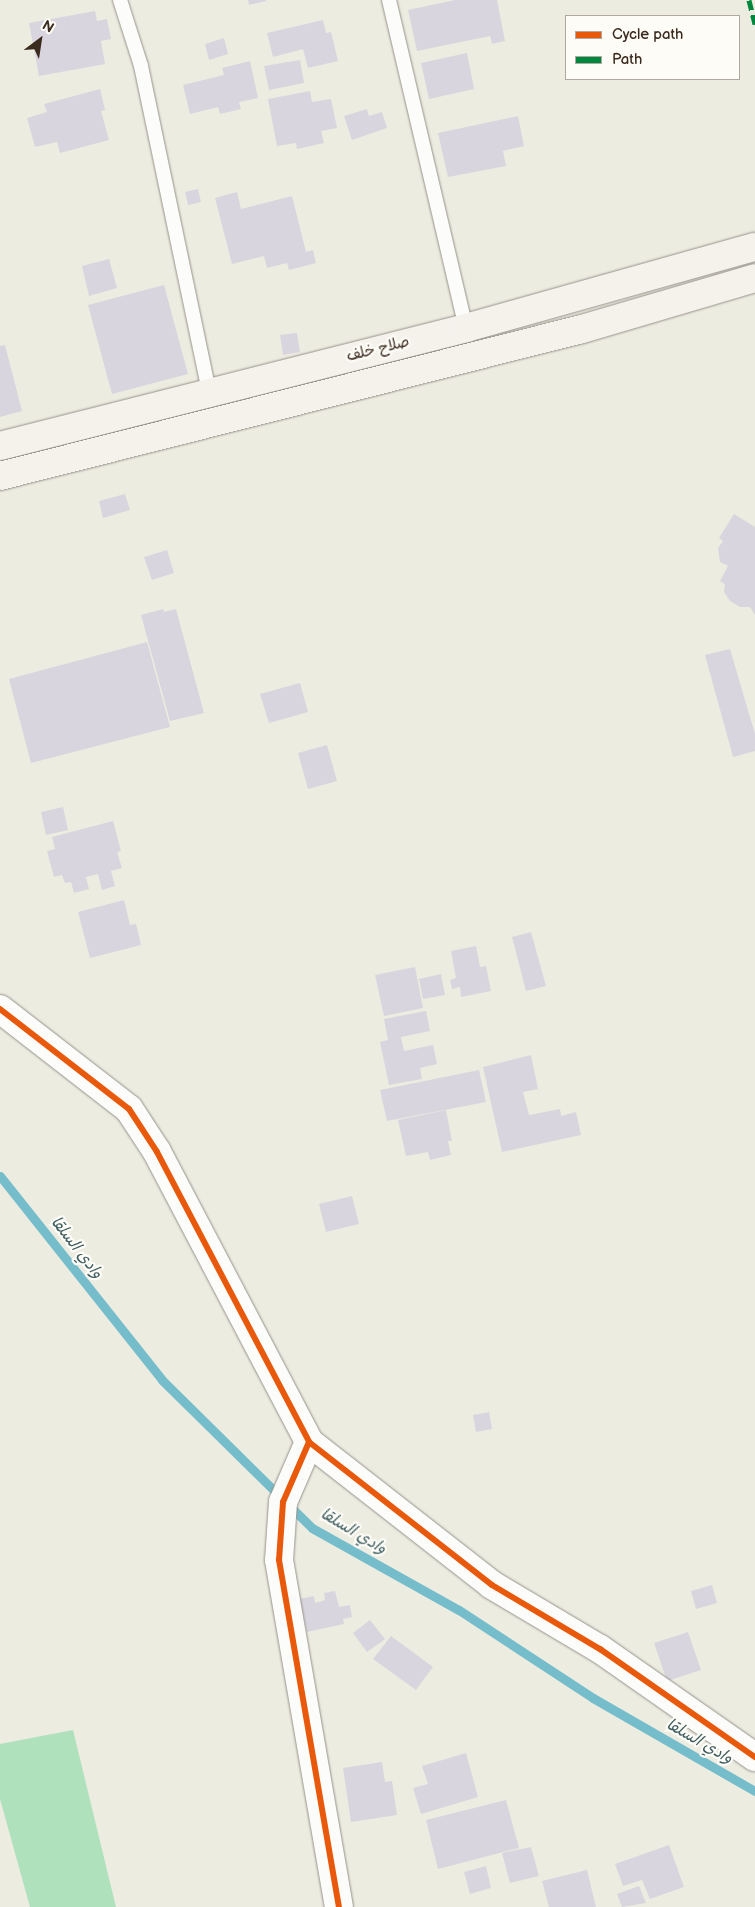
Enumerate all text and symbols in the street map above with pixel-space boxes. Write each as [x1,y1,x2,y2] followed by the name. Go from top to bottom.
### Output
[15,15,65,65] north arrow
[565,15,740,80] legend
[39,17,57,37] text: N
[612,25,683,44] text: Cycle path
[612,50,642,69] text: Path
[345,333,411,365] street label: صلاح خلف
[46,1213,106,1283] water label: وادي السلقا
[317,1505,389,1559] water label: وادي السلقا
[662,1715,736,1769] water label: وادي السلقا

